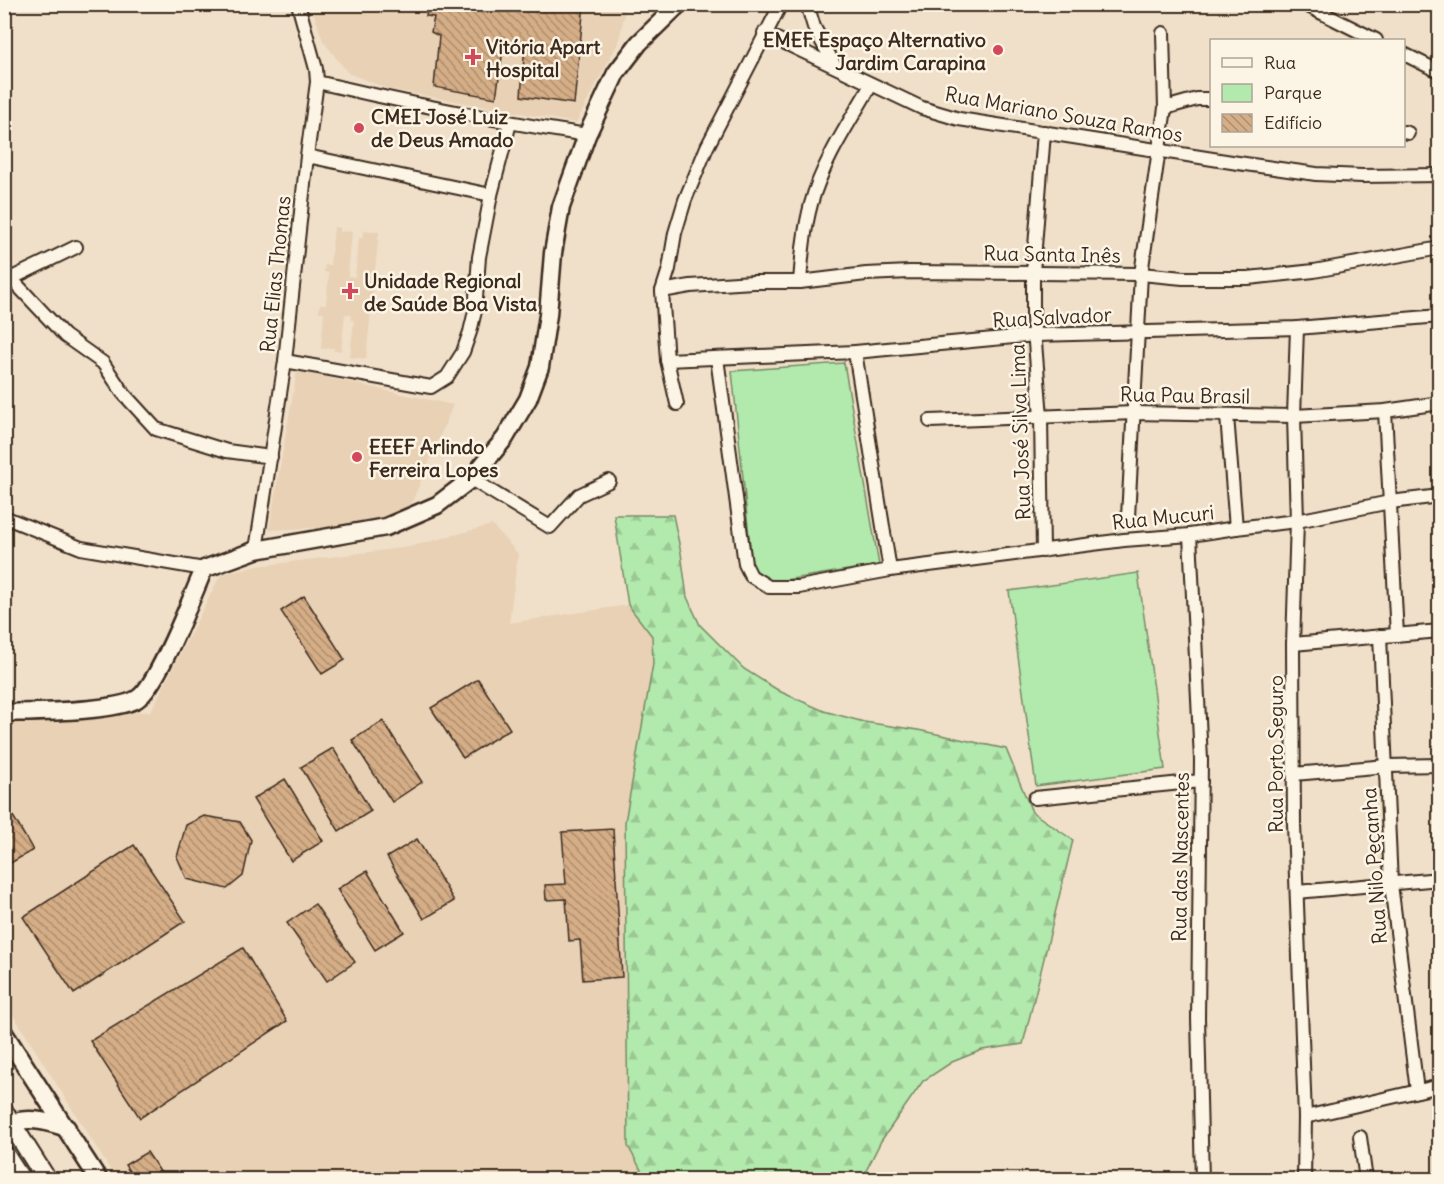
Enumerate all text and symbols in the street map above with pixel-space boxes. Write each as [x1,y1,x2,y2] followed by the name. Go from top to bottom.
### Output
[763,27,987,75] place label: EMEF Espaço Alternativo Jardim Carapina
[486,34,601,82] place label: Vitória Apart Hospital
[1210,39,1405,147] legend
[991,43,1005,57] marker: EMEF Espaço Alternativo Jardim Carapina
[464,48,482,66] marker: Vitória Apart Hospital
[1264,51,1296,74] text: Rua
[943,81,1185,147] street label: Rua Mariano Souza Ramos
[1264,81,1322,104] text: Parque
[371,104,513,152] place label: CMEI José Luiz de Deus Amado
[1264,111,1322,134] text: Edifício
[352,121,366,135] marker: CMEI José Luiz de Deus Amado
[254,194,296,354] street label: Rua Elias Thomas
[983,240,1121,268] street label: Rua Santa Inês
[364,268,538,316] place label: Unidade Regional de Saúde Boa Vista
[341,282,359,300] marker: Unidade Regional de Saúde Boa Vista
[992,301,1112,333] street label: Rua Salvador
[1004,343,1036,521] street label: Rua José Silva Lima
[1120,381,1250,409] street label: Rua Pau Brasil
[369,434,498,482] place label: EEEF Arlindo Ferreira Lopes
[350,450,364,464] marker: EEEF Arlindo Ferreira Lopes
[1111,499,1215,535] street label: Rua Mucuri
[1263,675,1288,833] street label: Rua Porto Seguro
[1166,772,1194,942] street label: Rua das Nascentes
[1356,787,1392,945] street label: Rua Nilo Peçanha

